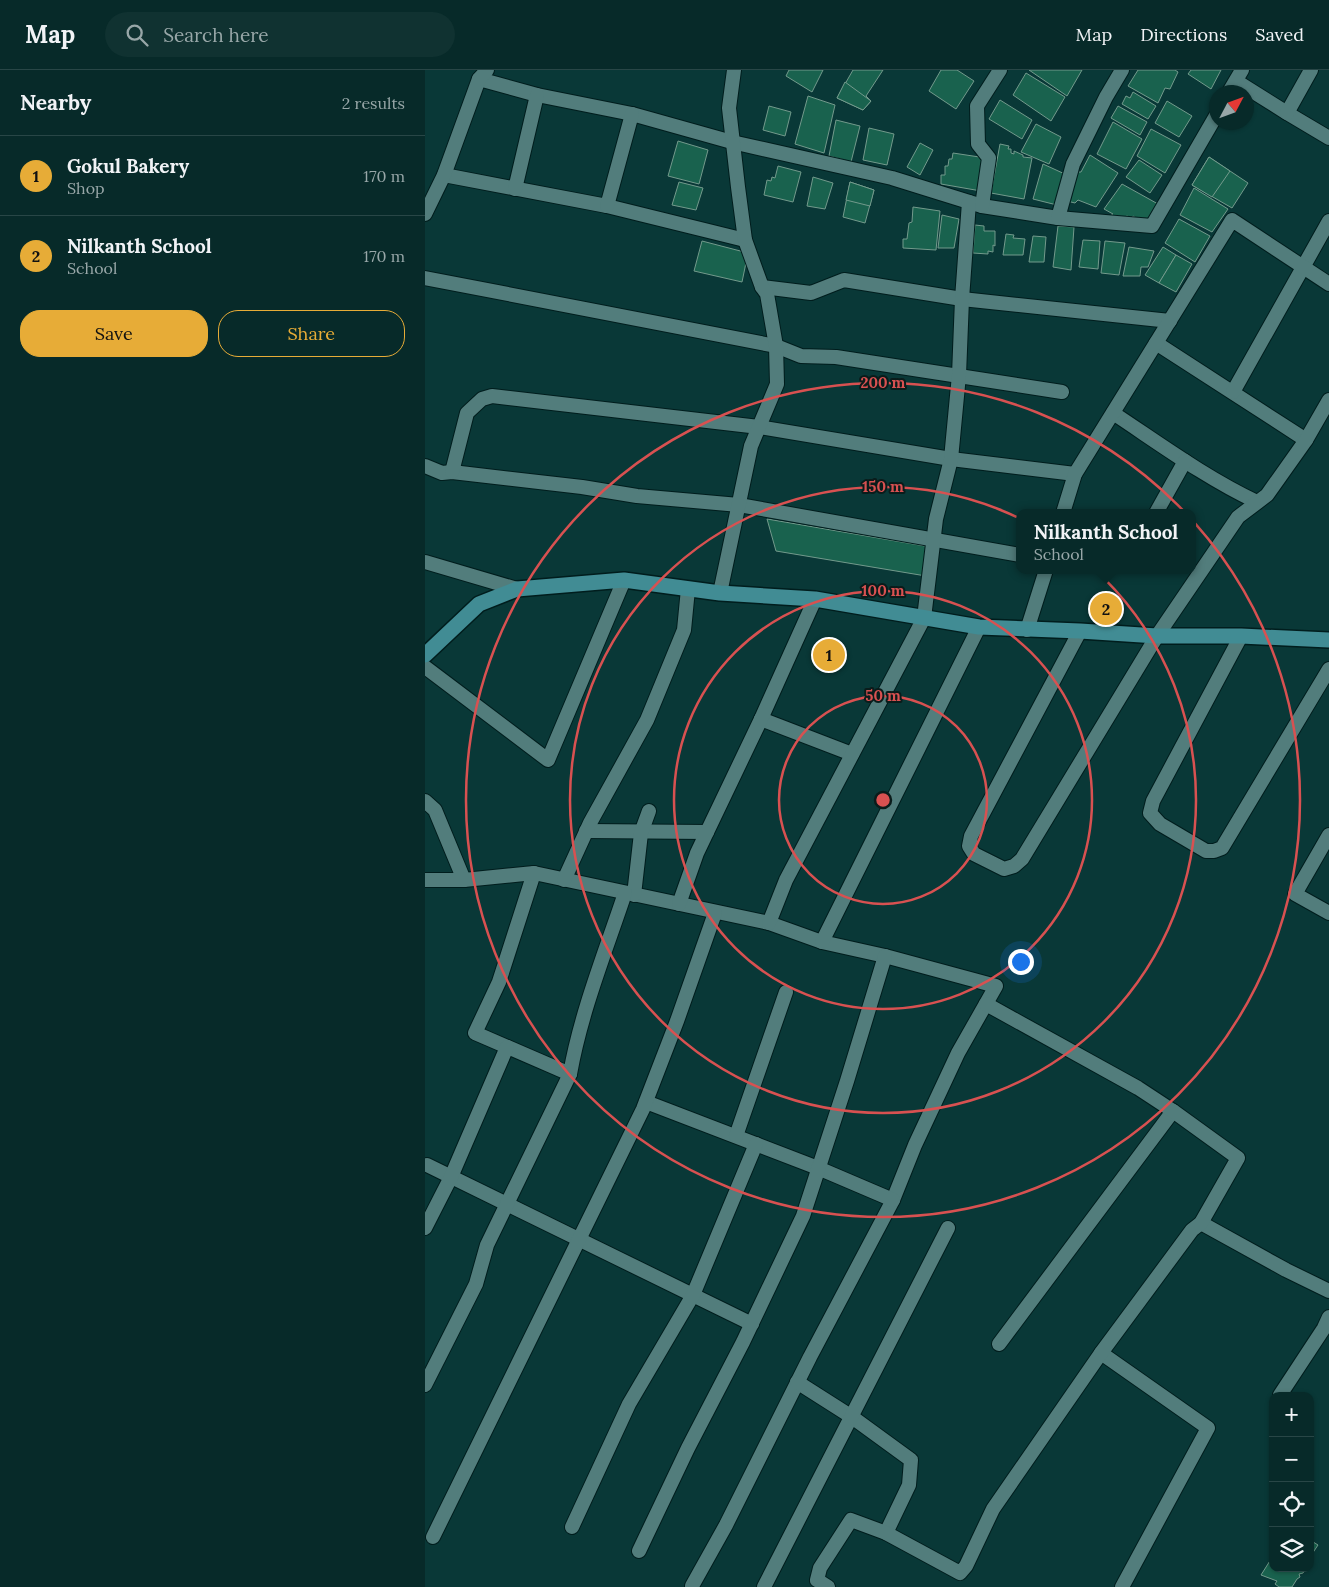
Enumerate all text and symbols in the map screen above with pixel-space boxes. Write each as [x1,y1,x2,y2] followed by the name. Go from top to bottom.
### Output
[105,12,455,57] search box
[25,19,75,50] text: Map
[123,21,151,49] icon: search
[163,23,269,47] text: Search here
[1076,23,1112,46] text: Map
[1140,23,1227,46] text: Directions
[1255,23,1304,46] text: Saved
[1209,85,1254,130] north arrow
[20,89,91,116] text: Nearby
[342,93,405,113] text: 2 results
[67,154,189,178] text: Gokul Bakery
[33,166,39,186] text: 1
[363,166,405,186] text: 170 m
[67,178,105,198] text: Shop
[67,234,212,258] text: Nilkanth School
[32,246,40,266] text: 2
[363,246,405,266] text: 170 m
[67,258,117,278] text: School
[20,310,208,357] button: Save
[218,310,405,357] button: Share
[861,373,906,392] text: 200 m
[862,477,904,496] text: 150 m
[1016,509,1196,574] popup
[1034,520,1178,544] text: Nilkanth School
[1034,544,1084,564] text: School
[862,581,905,600] text: 100 m
[1090,590,1122,628] pin: 2
[813,636,845,674] pin: 1
[865,686,901,705] text: 50 m
[874,791,892,809] centre of rings
[1008,949,1034,975] your location
[1269,1392,1314,1572] map controls
[1269,1392,1314,1437] button: +
[1269,1437,1314,1482] button: −
[1269,1482,1314,1527] button: locate
[1269,1527,1314,1572] button: layers

